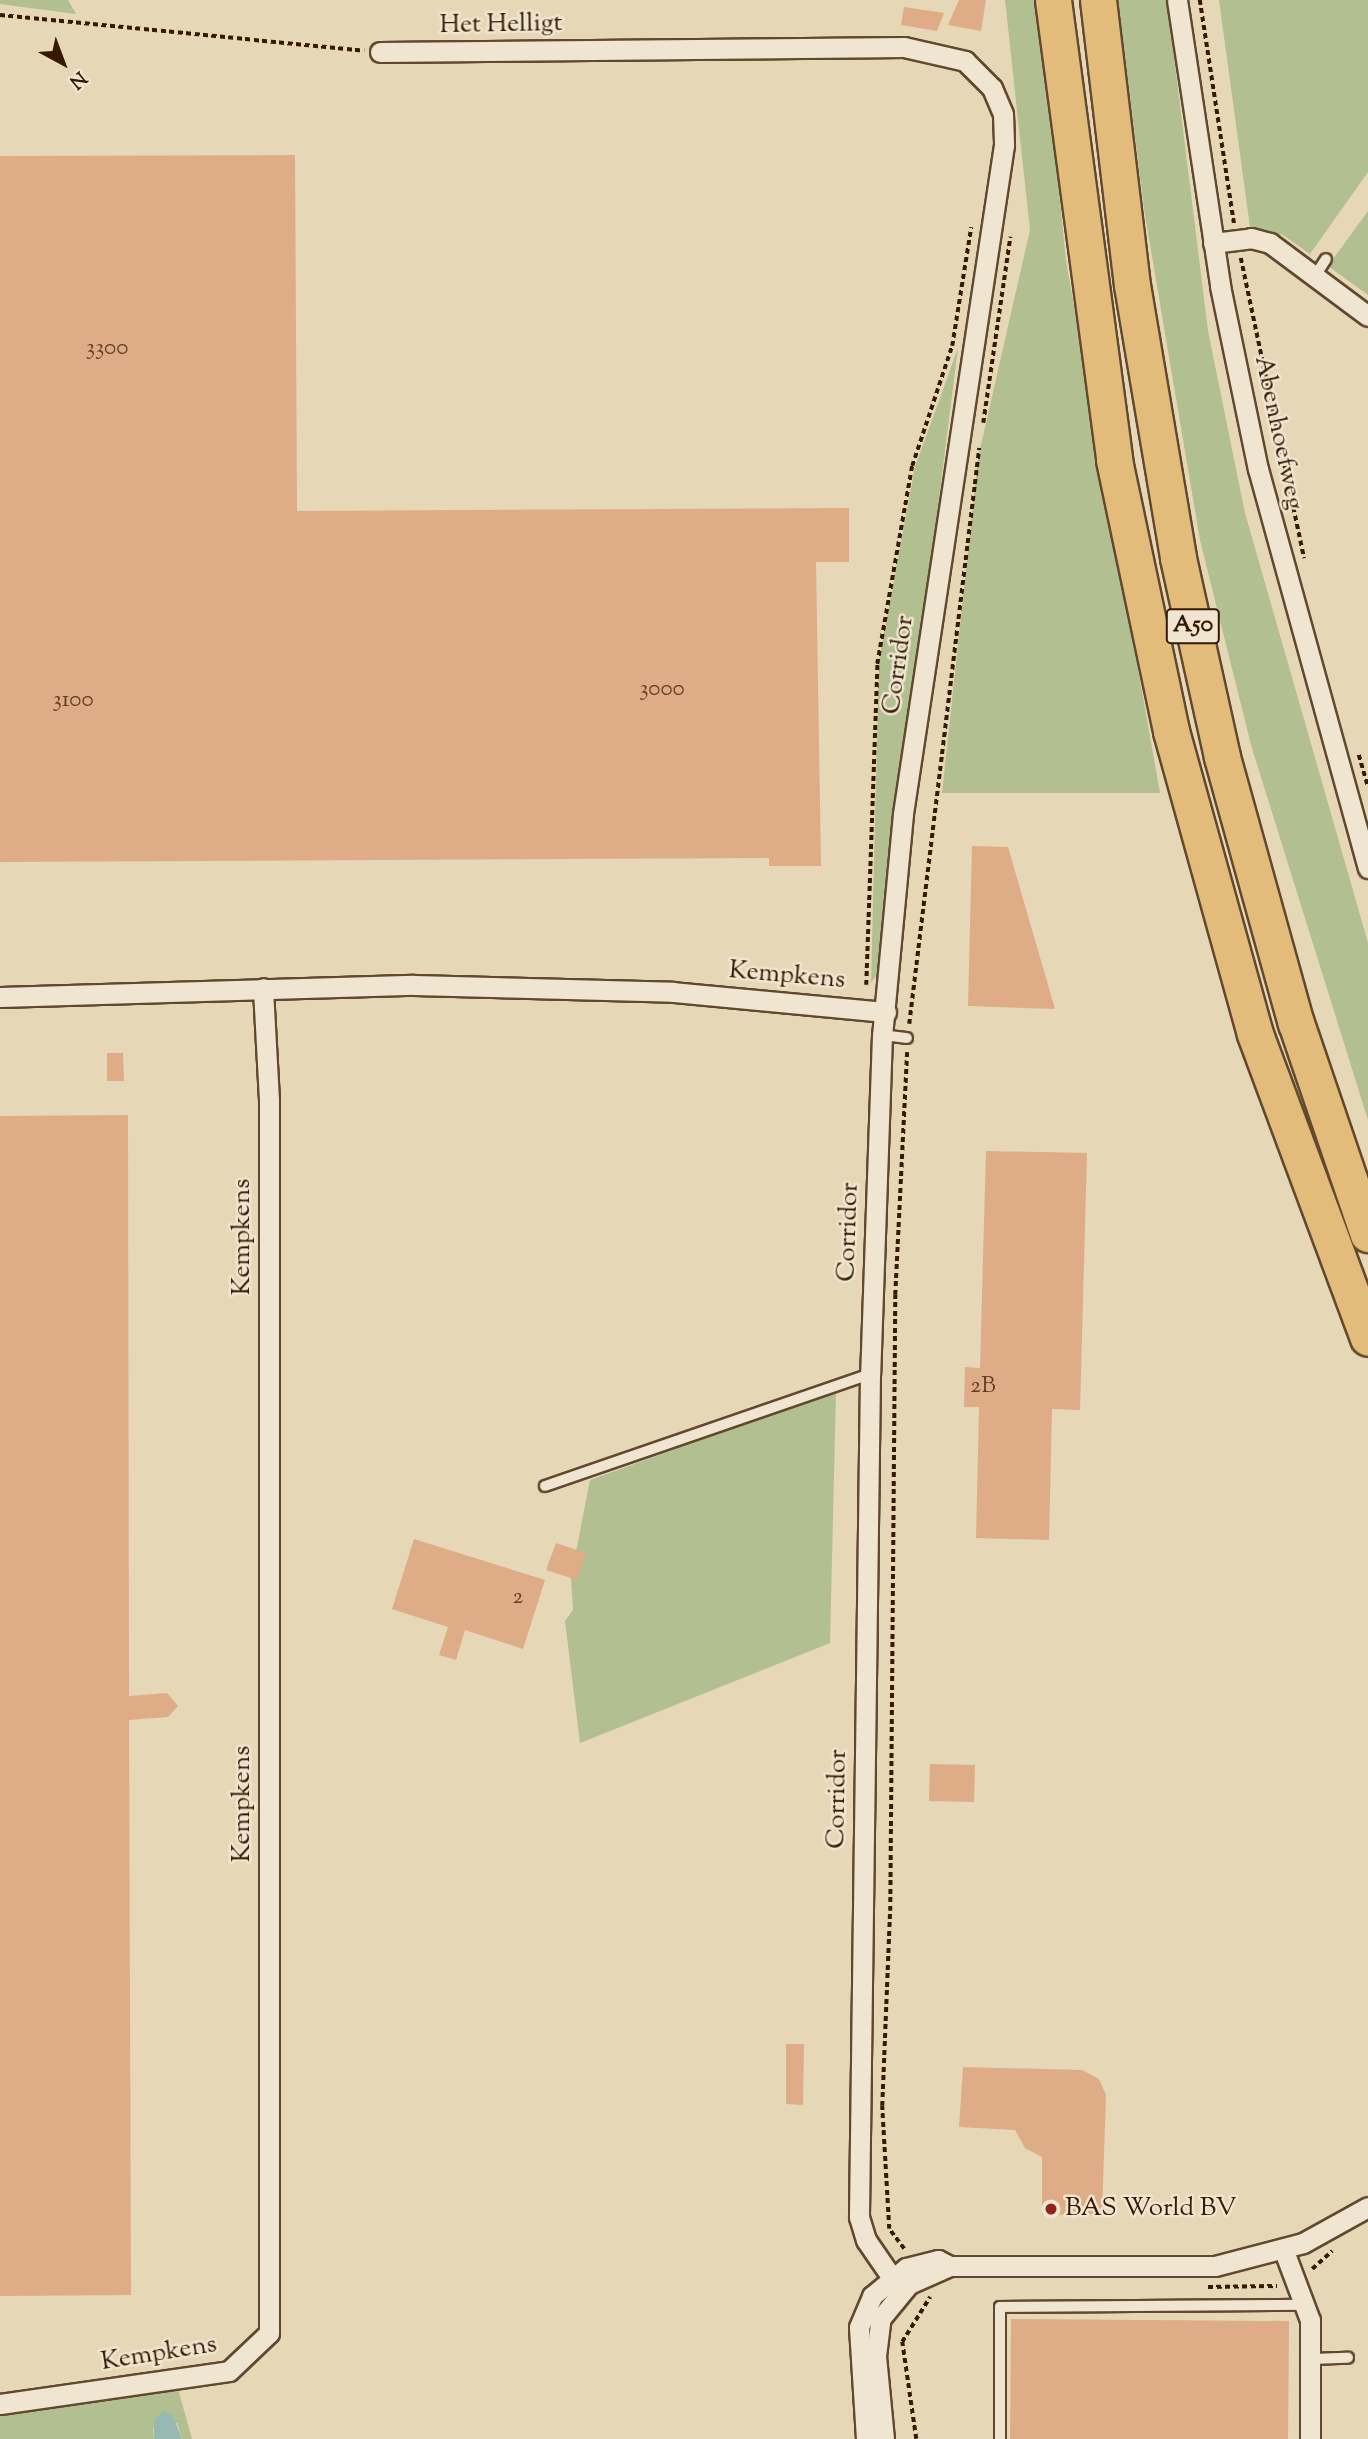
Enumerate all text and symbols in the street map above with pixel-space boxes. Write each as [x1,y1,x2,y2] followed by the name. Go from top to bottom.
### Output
[439,8,563,42] street label: Het Helligt
[28,28,98,98] north arrow
[63,64,92,94] text: N
[86,335,128,363] house number: 3300
[1246,353,1310,513] street label: Abenhoefweg
[1165,606,1221,646] road number: A50
[877,614,921,716] street label: Corridor
[639,676,685,704] house number: 3000
[52,687,94,715] house number: 3100
[728,955,846,997] street label: Kempkens
[227,1179,259,1295] street label: Kempkens
[832,1182,866,1282] street label: Corridor
[970,1373,996,1401] house number: 2B
[513,1584,523,1612] house number: 2
[227,1746,259,1862] street label: Kempkens
[822,1749,854,1849] street label: Corridor
[1065,2193,1236,2225] place label: BAS World BV
[1043,2201,1059,2217] marker: BAS World BV
[99,2329,219,2379] street label: Kempkens

